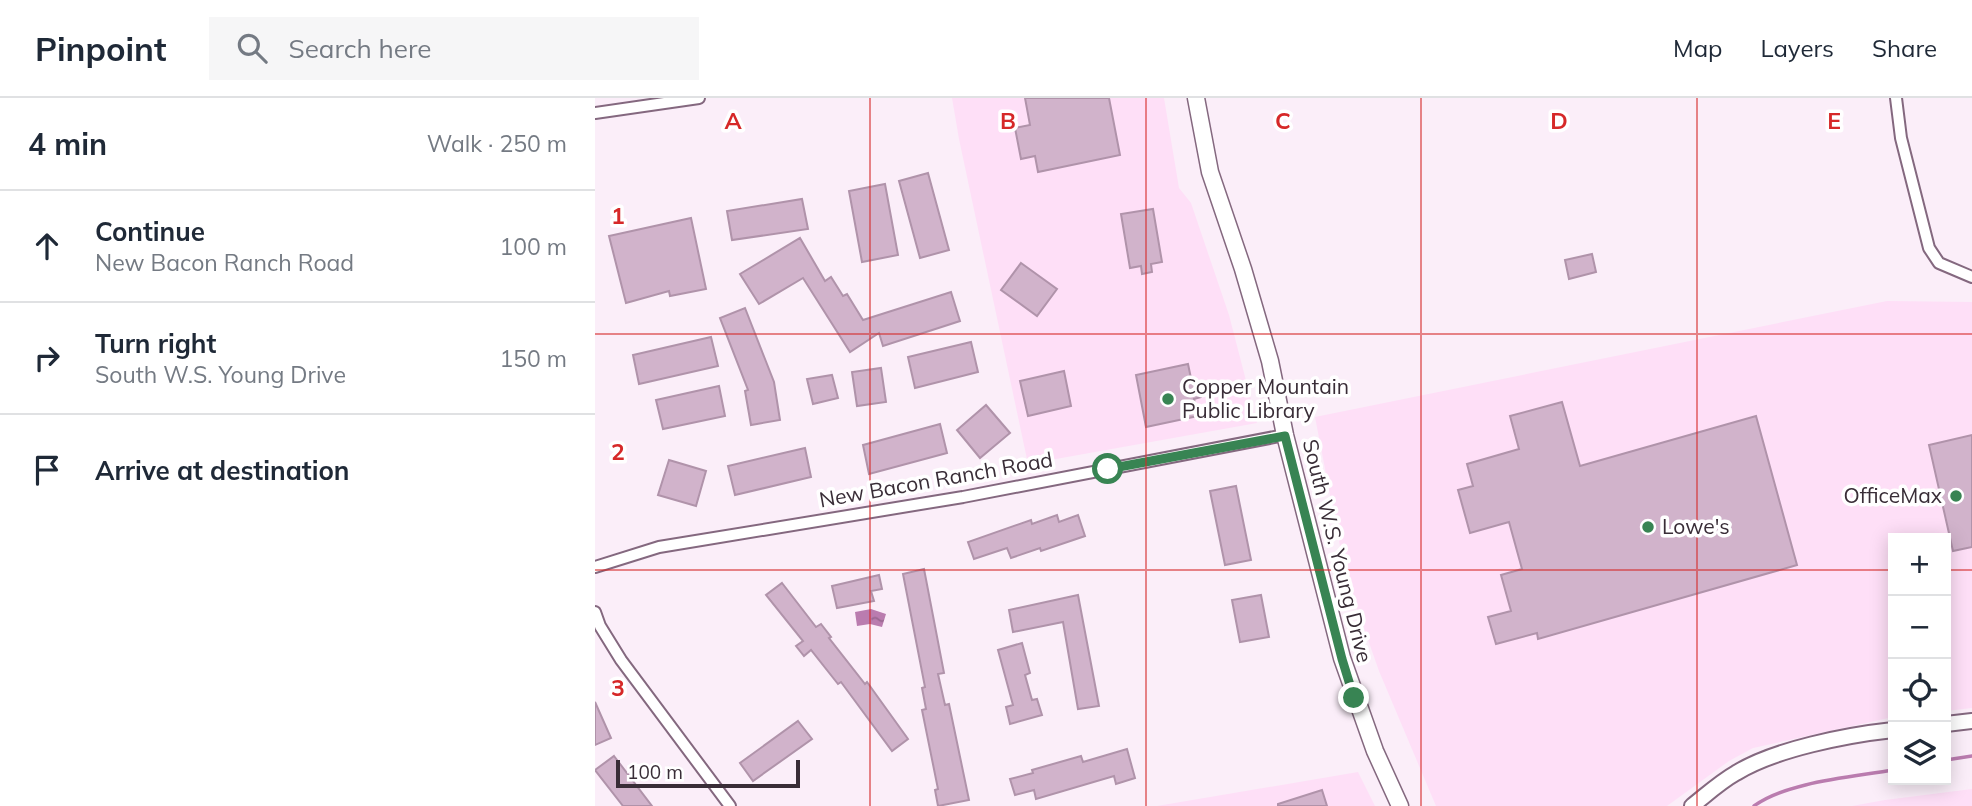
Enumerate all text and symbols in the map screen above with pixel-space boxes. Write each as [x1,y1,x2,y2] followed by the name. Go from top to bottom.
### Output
[209,17,699,80] search box
[35,28,167,69] text: Pinpoint
[233,29,271,67] icon: search
[289,32,431,65] text: Search here
[1673,33,1722,63] text: Map
[1760,33,1834,63] text: Layers
[1872,33,1937,63] text: Share
[724,106,742,135] text: A
[1000,106,1016,135] text: B
[1275,106,1291,135] text: C
[1550,106,1568,135] text: D
[1827,106,1841,135] text: E
[28,125,107,163] text: 4 min
[427,129,567,158] text: Walk · 250 m
[611,201,625,230] text: 1
[95,215,205,248] text: Continue
[28,227,66,265] icon: ahead
[499,232,567,261] text: 100 m
[95,248,354,277] text: New Bacon Ranch Road
[95,327,216,360] text: Turn right
[28,339,66,377] icon: right
[499,344,567,373] text: 150 m
[95,360,346,389] text: South W.S. Young Drive
[1182,373,1349,423] place label: Copper Mountain Public Library
[1160,391,1176,407] marker: Copper Mountain Public Library
[1298,436,1378,665] street label: South W.S. Young Drive
[611,437,625,466] text: 2
[817,446,1055,512] street label: New Bacon Ranch Road
[28,451,66,489] icon: arrive
[1092,453,1123,484] route start
[95,454,350,487] text: Arrive at destination
[1844,482,1942,508] place label: OfficeMax
[1948,488,1964,504] marker: OfficeMax
[1662,513,1730,539] place label: Lowe's
[1640,519,1656,535] marker: Lowe's
[1888,533,1951,785] map controls
[1888,533,1951,596] button: +
[1888,596,1951,659] button: −
[1888,659,1951,722] button: locate
[611,673,625,702] text: 3
[1338,682,1369,713] route end
[1888,722,1951,785] button: layers
[616,757,800,789] scale bar
[627,760,683,784] text: 100 m

